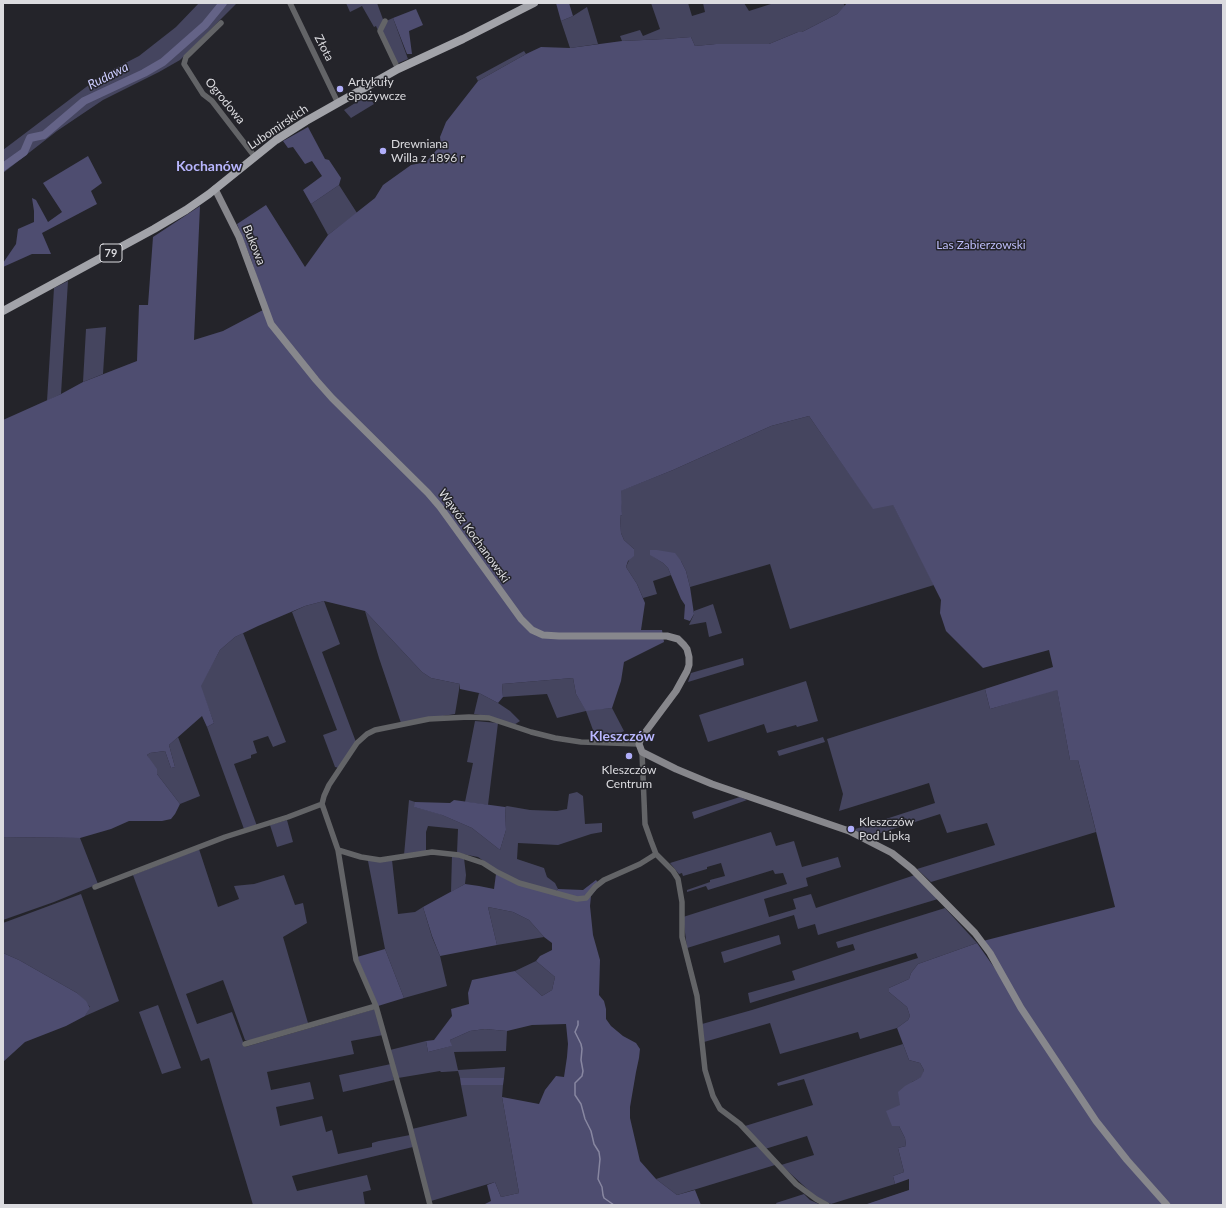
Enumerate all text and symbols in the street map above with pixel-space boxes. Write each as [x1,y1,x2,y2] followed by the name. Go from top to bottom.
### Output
[311,32,337,64] street label: Złota
[85,59,131,93] water label: Rudawa
[202,75,248,127] street label: Ogrodowa
[348,75,406,103] place label: Artykuły Spożywcze
[335,84,345,94] marker: Artykuły Spożywcze
[245,102,311,152] street label: Lubomirskich
[391,137,465,165] place label: Drewniana Willa z 1896 r
[378,146,388,156] marker: Drewniana Willa z 1896 r
[176,158,242,174] district label: Kochanów
[239,223,269,267] street label: Bukowa
[936,238,1026,252] park label: Las Zabierzowski
[100,244,122,262] road number: 79
[435,487,513,585] street label: Wąwóz Kochanowski
[589,728,655,744] district label: Kleszczów
[624,751,634,761] marker: Kleszczów Centrum
[602,763,656,791] place label: Kleszczów Centrum
[859,815,914,843] place label: Kleszczów Pod Lipką
[846,824,856,834] marker: Kleszczów Pod Lipką

